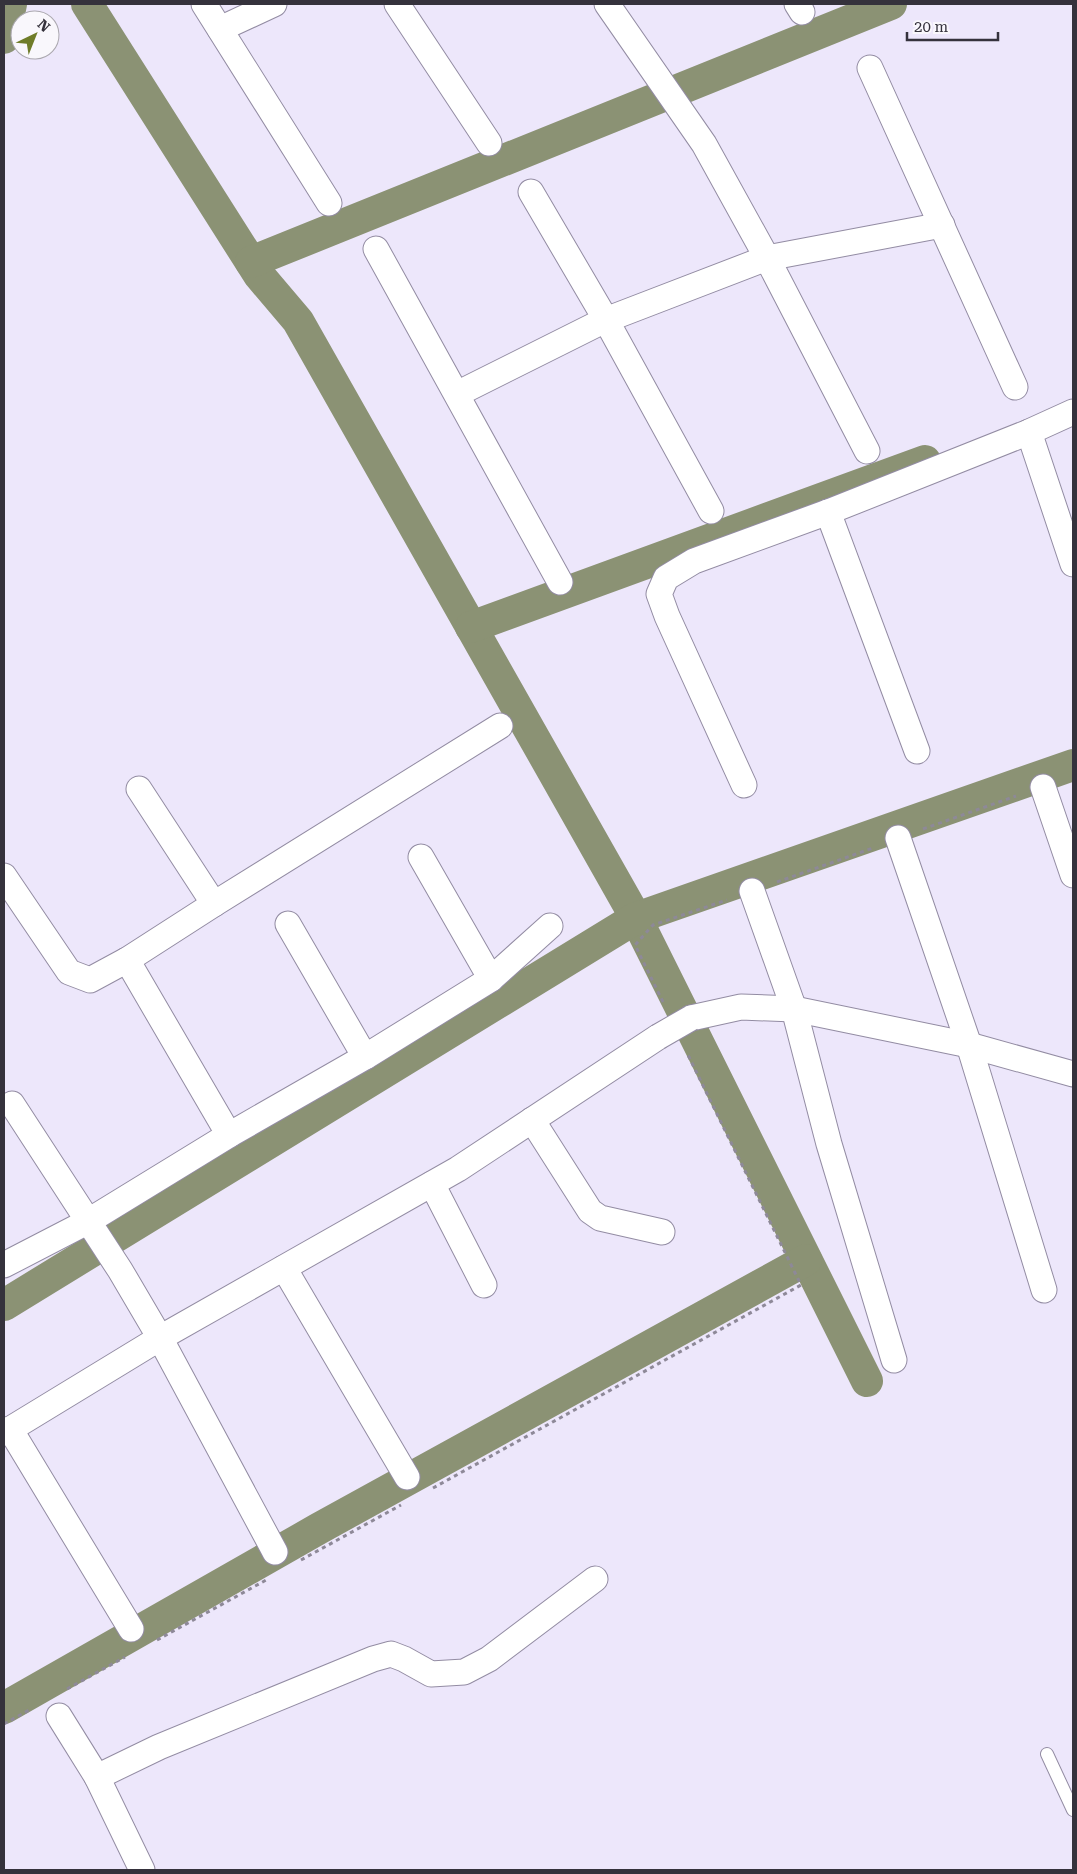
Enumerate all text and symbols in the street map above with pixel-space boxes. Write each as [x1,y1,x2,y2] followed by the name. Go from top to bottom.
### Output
[10,10,60,60] north arrow
[907,10,998,42] scale bar
[34,16,53,35] text: N
[914,18,949,36] text: 20 m

